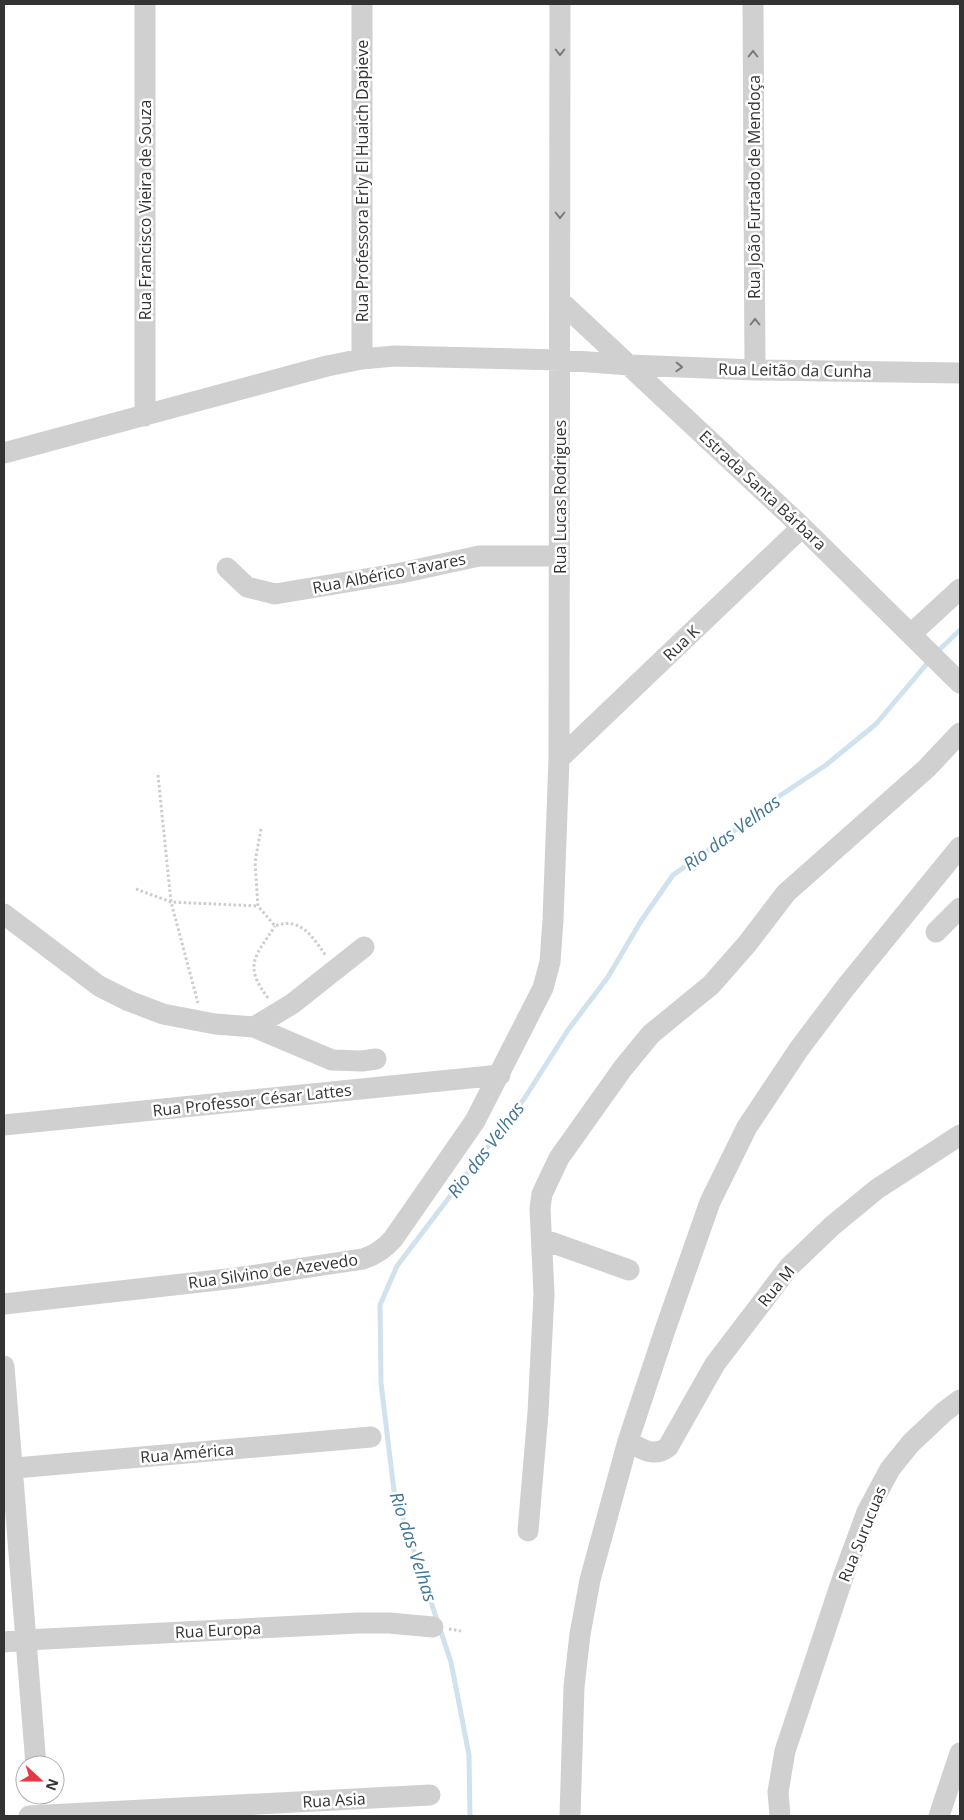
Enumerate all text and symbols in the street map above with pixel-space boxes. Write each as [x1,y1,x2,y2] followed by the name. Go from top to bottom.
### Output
[351,40,373,322] street label: Rua Professora Erly El Huaich Dapieve
[555,49,565,57] one-way arrow
[748,50,758,58] one-way arrow
[743,75,765,299] street label: Rua João Furtado de Mendoça
[134,100,156,320] street label: Rua Francisco Vieira de Souza
[555,212,565,219] one-way arrow
[750,317,760,325] one-way arrow
[718,358,872,382] street label: Rua Leitão da Cunha
[675,362,683,373] one-way arrow
[549,420,571,574] street label: Rua Lucas Rodrigues
[695,425,831,555] street label: Estrada Santa Bárbara
[311,547,467,599] street label: Rua Albérico Tavares
[658,620,704,666] street label: Rua K
[678,789,785,876] water label: Rio das Velhas
[151,1079,353,1121] street label: Rua Professor César Lattes
[441,1096,529,1202] water label: Rio das Velhas
[187,1248,359,1294] street label: Rua Silvino de Azevedo
[753,1261,799,1311] street label: Rua M
[139,1438,235,1468] street label: Rua América
[833,1483,891,1585] street label: Rua Surucuas
[385,1489,443,1605] water label: Rio das Velhas
[174,1617,262,1643] street label: Rua Europa
[15,1755,65,1805] north arrow
[42,1776,64,1794] text: N
[302,1787,366,1813] street label: Rua Asia

